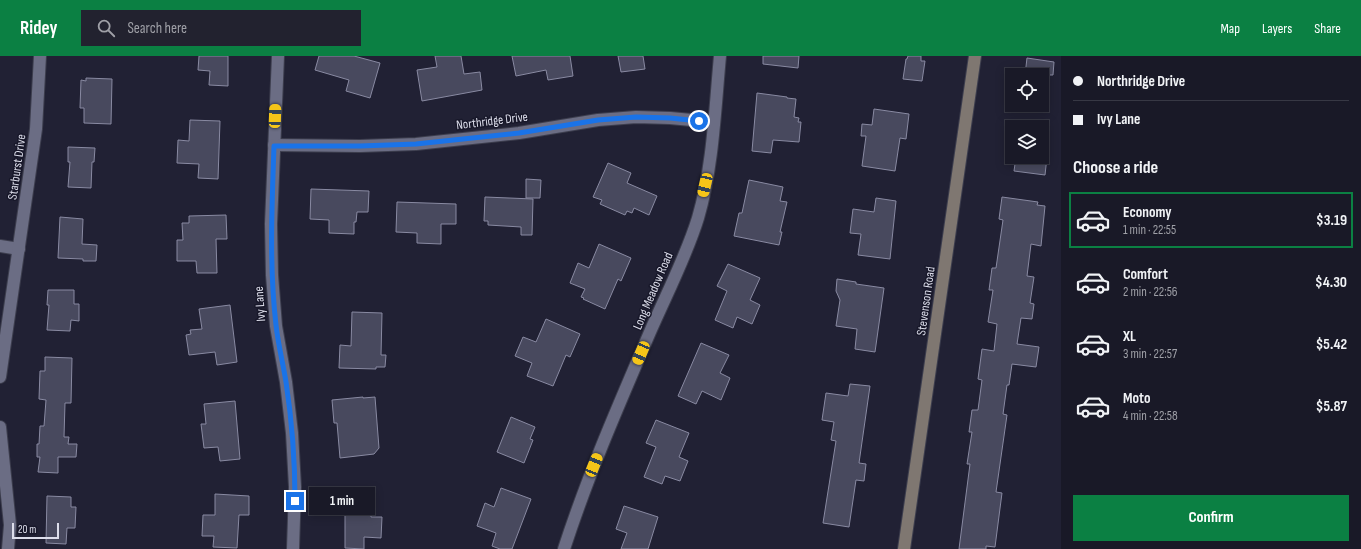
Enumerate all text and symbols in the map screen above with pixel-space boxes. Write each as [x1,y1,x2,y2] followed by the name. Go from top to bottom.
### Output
[81,10,361,46] search box
[20,17,57,40] text: Ridey
[95,17,117,39] icon: search
[127,19,187,38] text: Search here
[1220,20,1240,37] text: Map
[1262,20,1292,37] text: Layers
[1314,20,1341,37] text: Share
[1005,68,1049,164] map controls
[1005,68,1049,112] button: locate
[1097,72,1185,91] text: Northridge Drive
[269,104,281,128] car
[455,109,529,133] street label: Northridge Drive
[1097,110,1140,129] text: Ivy Lane
[690,112,708,130] route start
[1005,120,1049,164] button: layers
[4,133,30,201] street label: Starburst Drive
[1073,157,1158,178] text: Choose a ride
[696,172,714,198] car
[1075,202,1111,238] icon: car
[1123,203,1172,222] text: Economy
[1316,211,1347,230] text: $3.19
[1123,222,1176,238] text: 1 min · 22:55
[629,250,677,332] street label: Long Meadow Road
[1075,264,1111,300] icon: car
[913,265,939,337] street label: Stevenson Road
[1123,265,1168,284] text: Comfort
[1315,273,1347,292] text: $4.30
[1123,284,1178,300] text: 2 min · 22:56
[251,286,269,322] street label: Ivy Lane
[1075,326,1111,362] icon: car
[1123,327,1136,346] text: XL
[1316,335,1347,354] text: $5.42
[631,340,651,366] car
[1123,346,1177,362] text: 3 min · 22:57
[1075,388,1111,424] icon: car
[1123,389,1150,408] text: Moto
[1316,397,1347,416] text: $5.87
[1123,408,1178,424] text: 4 min · 22:58
[584,452,604,478] car
[309,487,375,515] callout: 1 min
[286,492,304,510] route end
[330,493,354,509] text: 1 min
[1073,495,1349,541] button: Confirm
[12,521,59,540] scale bar
[18,523,36,536] text: 20 m

